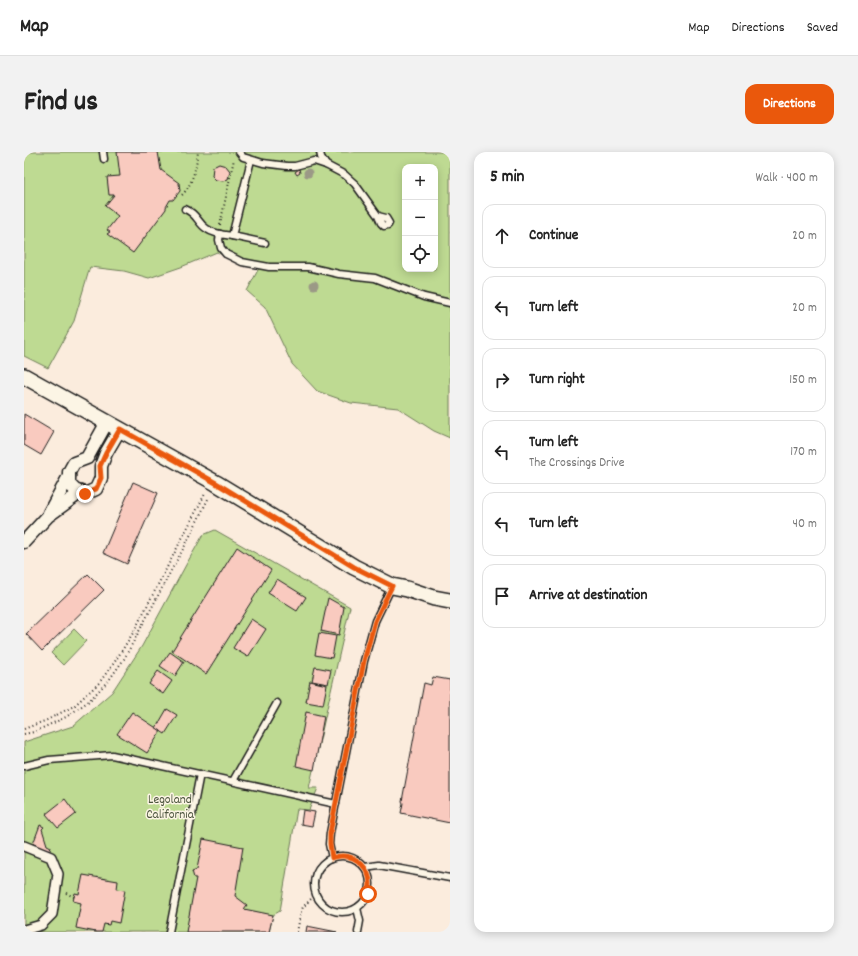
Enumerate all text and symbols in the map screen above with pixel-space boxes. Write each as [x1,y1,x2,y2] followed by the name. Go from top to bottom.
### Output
[20,14,49,41] text: Map
[688,18,710,38] text: Map
[732,18,785,38] text: Directions
[807,18,838,38] text: Saved
[24,84,98,124] text: Find us
[745,84,834,124] button: Directions
[402,164,438,272] map controls
[402,164,438,200] button: +
[490,166,524,190] text: 5 min
[756,169,818,188] text: Walk · 400 m
[402,200,438,236] button: −
[491,225,513,247] icon: ahead
[529,225,578,247] text: Continue
[792,227,817,246] text: 20 m
[402,236,438,272] button: locate
[491,297,513,319] icon: left
[529,297,578,319] text: Turn left
[792,299,817,318] text: 20 m
[491,369,513,391] icon: right
[529,369,585,391] text: Turn right
[789,371,817,390] text: 150 m
[529,432,578,454] text: Turn left
[491,441,513,463] icon: left
[790,443,817,462] text: 170 m
[529,454,624,473] text: The Crossings Drive
[76,485,94,503] route end
[491,513,513,535] icon: left
[529,513,578,535] text: Turn left
[793,515,817,534] text: 40 m
[491,585,513,607] icon: arrive
[529,585,647,607] text: Arrive at destination
[146,791,195,825] park label: Legoland California
[359,885,377,903] route start

